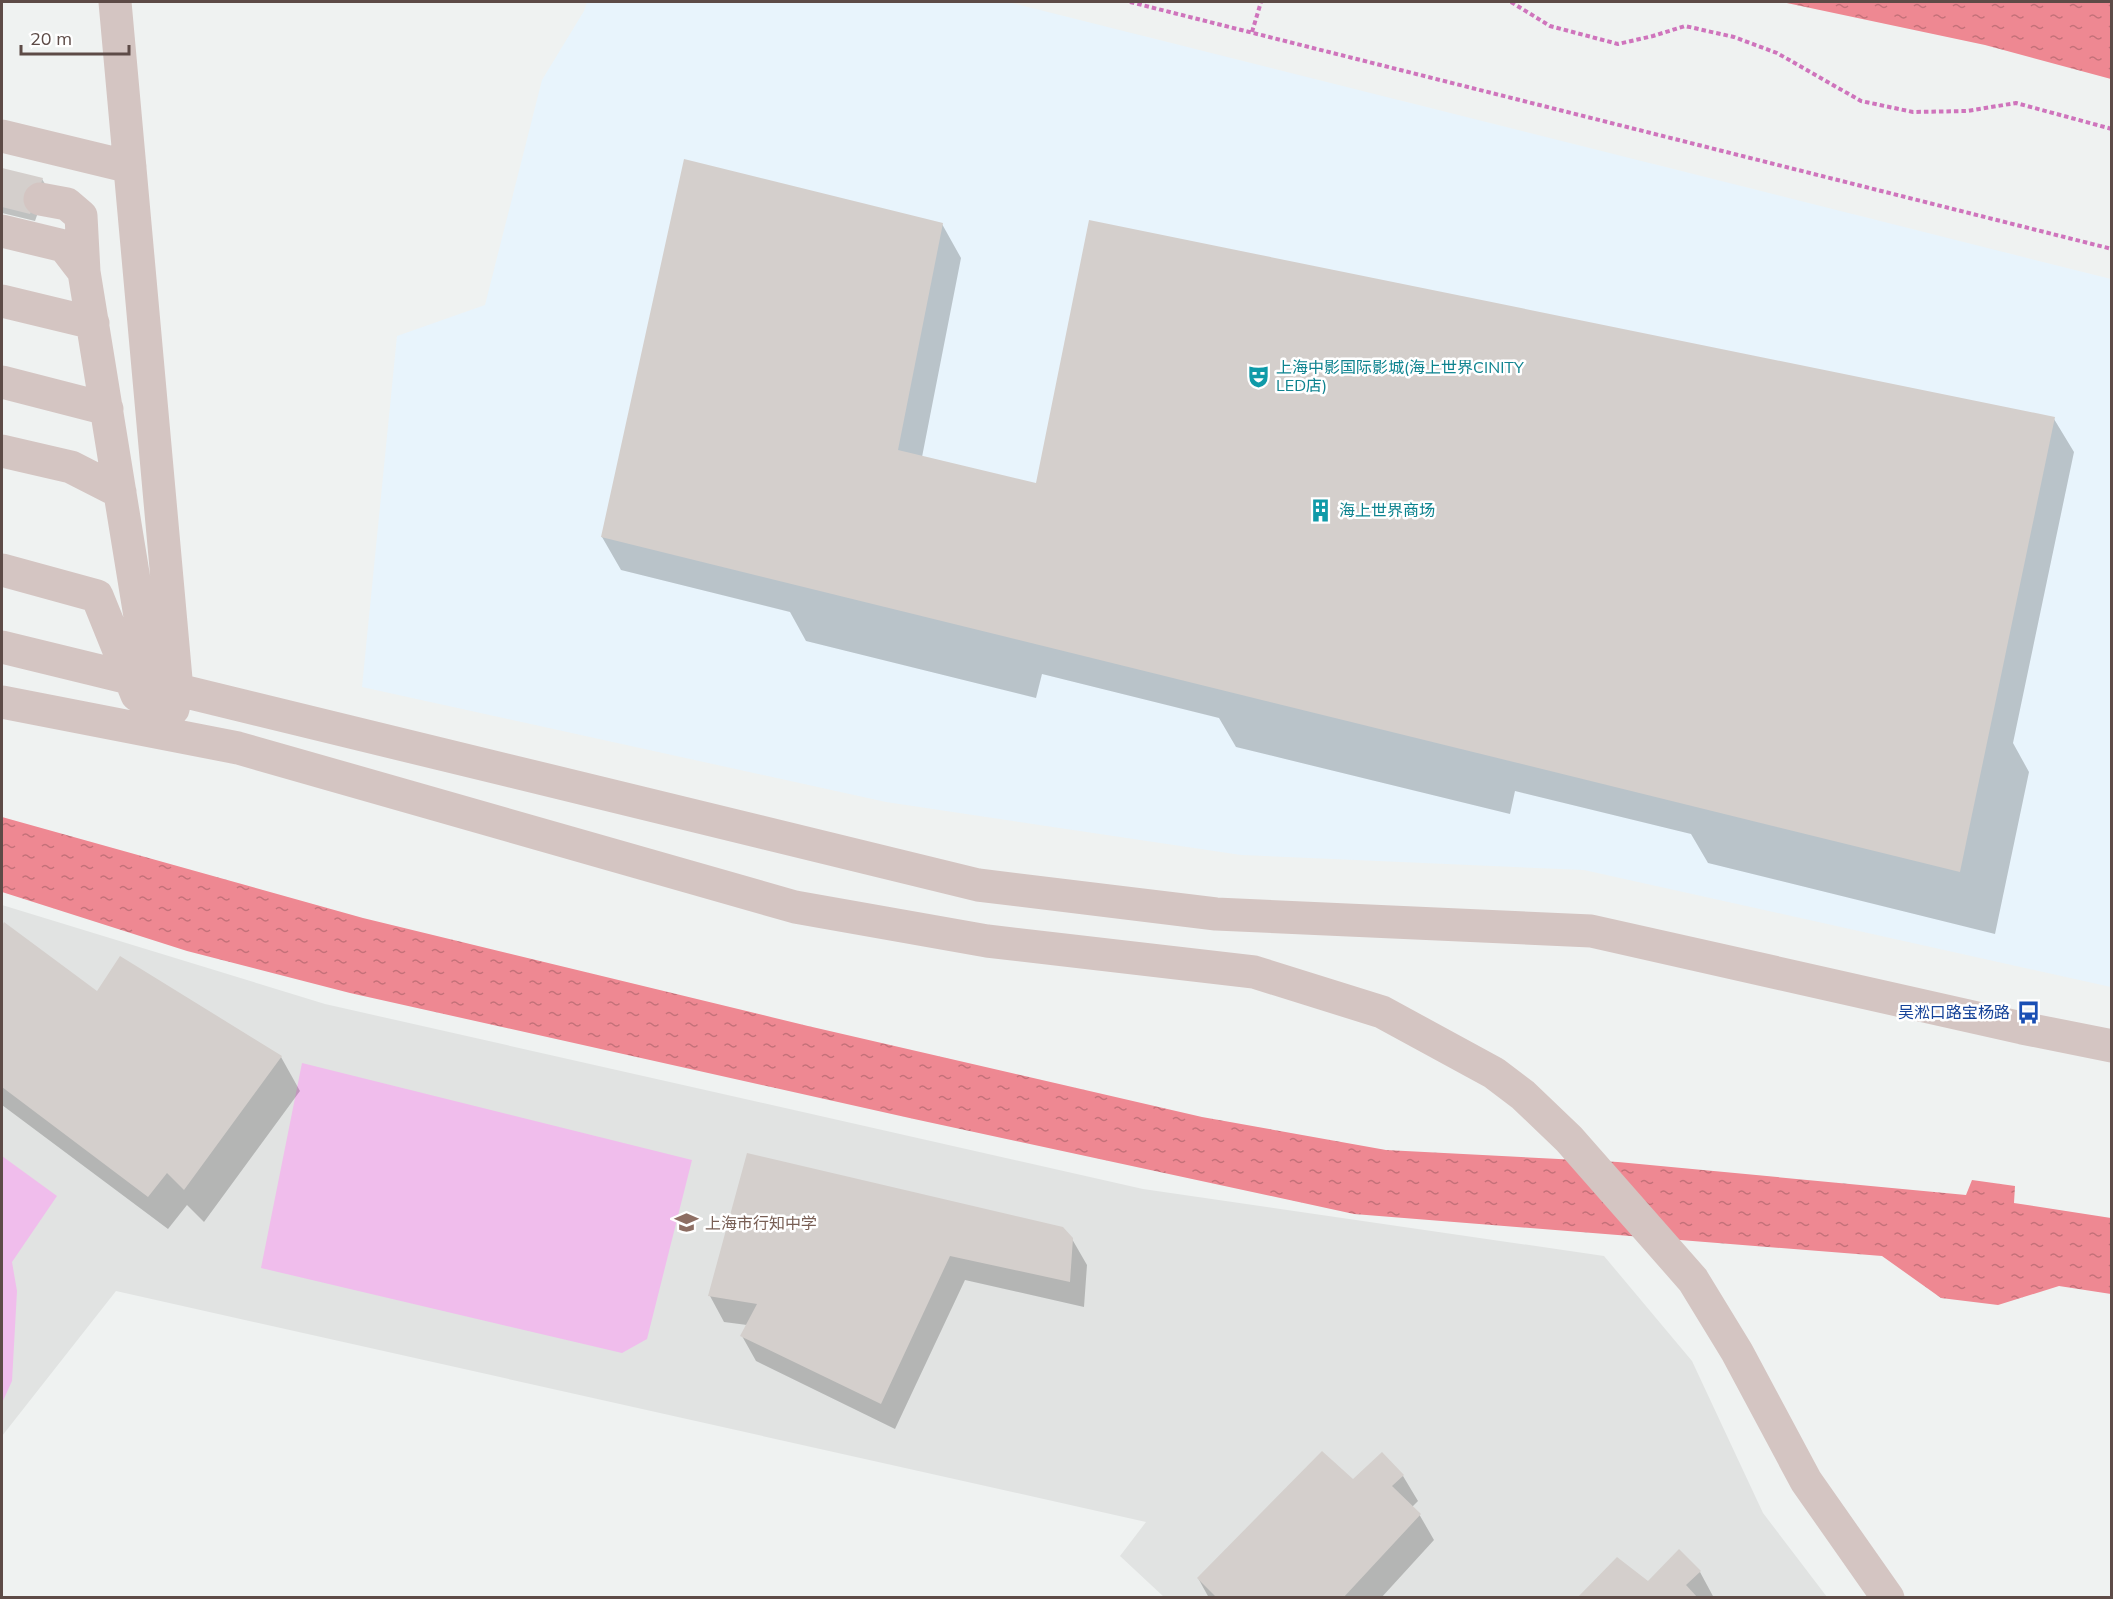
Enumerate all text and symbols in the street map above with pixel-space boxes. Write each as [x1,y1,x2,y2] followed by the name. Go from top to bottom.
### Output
[21,18,129,56] scale bar
[30,27,72,50] text: 20 m
[1276,357,1524,395] place label: 上海中影国际影城(海上世界CINITY LED店)
[1245,363,1271,389] theatre icon: 上海中影国际影城(海上世界CINITY LED店)
[1308,497,1334,523] building icon: 海上世界商场
[1339,500,1435,520] place label: 海上世界商场
[2015,999,2041,1025] bus stop icon: 吴淞口路宝杨路
[1898,1002,2010,1022] place label: 吴淞口路宝杨路
[674,1210,700,1236] school or university icon: 上海市行知中学
[705,1213,817,1233] place label: 上海市行知中学

